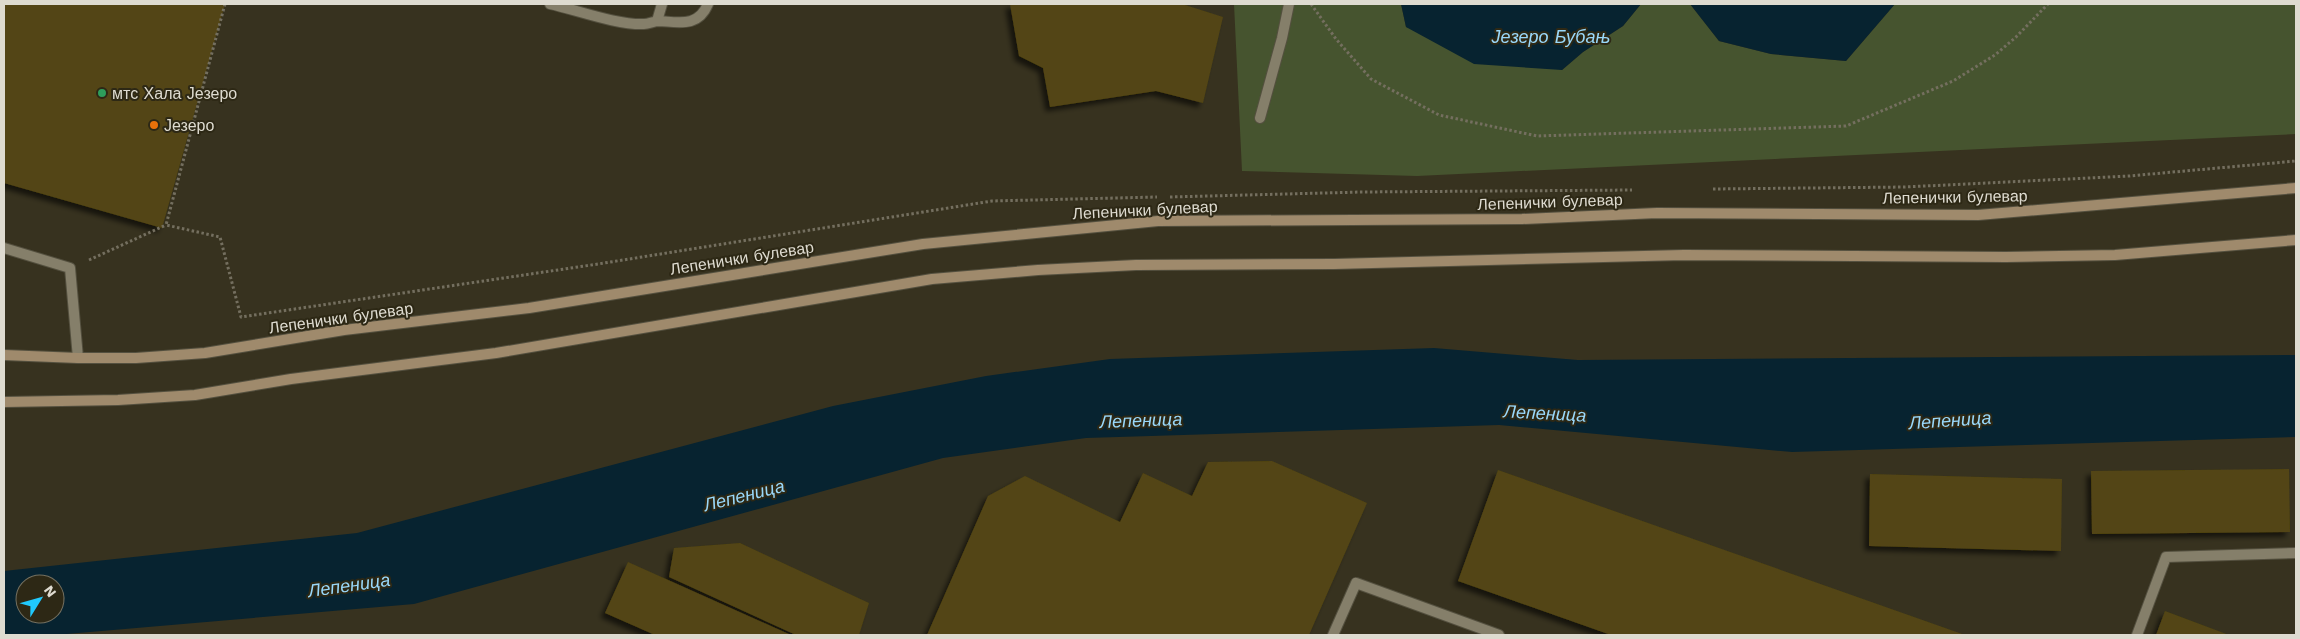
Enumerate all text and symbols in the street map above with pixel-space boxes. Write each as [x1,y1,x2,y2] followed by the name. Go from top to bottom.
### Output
[1491,26,1610,47] water label: Језеро Бубањ
[112,84,237,103] place label: мтс Хала Језеро
[96,87,108,99] marker: мтс Хала Језеро
[164,116,215,135] place label: Језеро
[148,119,160,131] marker: Језеро
[1882,186,2028,208] street label: Лепенички булевар
[1477,190,1623,214] street label: Лепенички булевар
[1072,197,1218,223] street label: Лепенички булевар
[669,237,815,279] street label: Лепенички булевар
[268,298,414,338] street label: Лепенички булевар
[1502,400,1587,426] water label: Лепеница
[1907,407,1992,433] water label: Лепеница
[1098,408,1183,432] water label: Лепеница
[700,475,787,515] water label: Лепеница
[306,569,391,601] water label: Лепеница
[15,574,65,624] north arrow
[41,582,60,600] text: N

